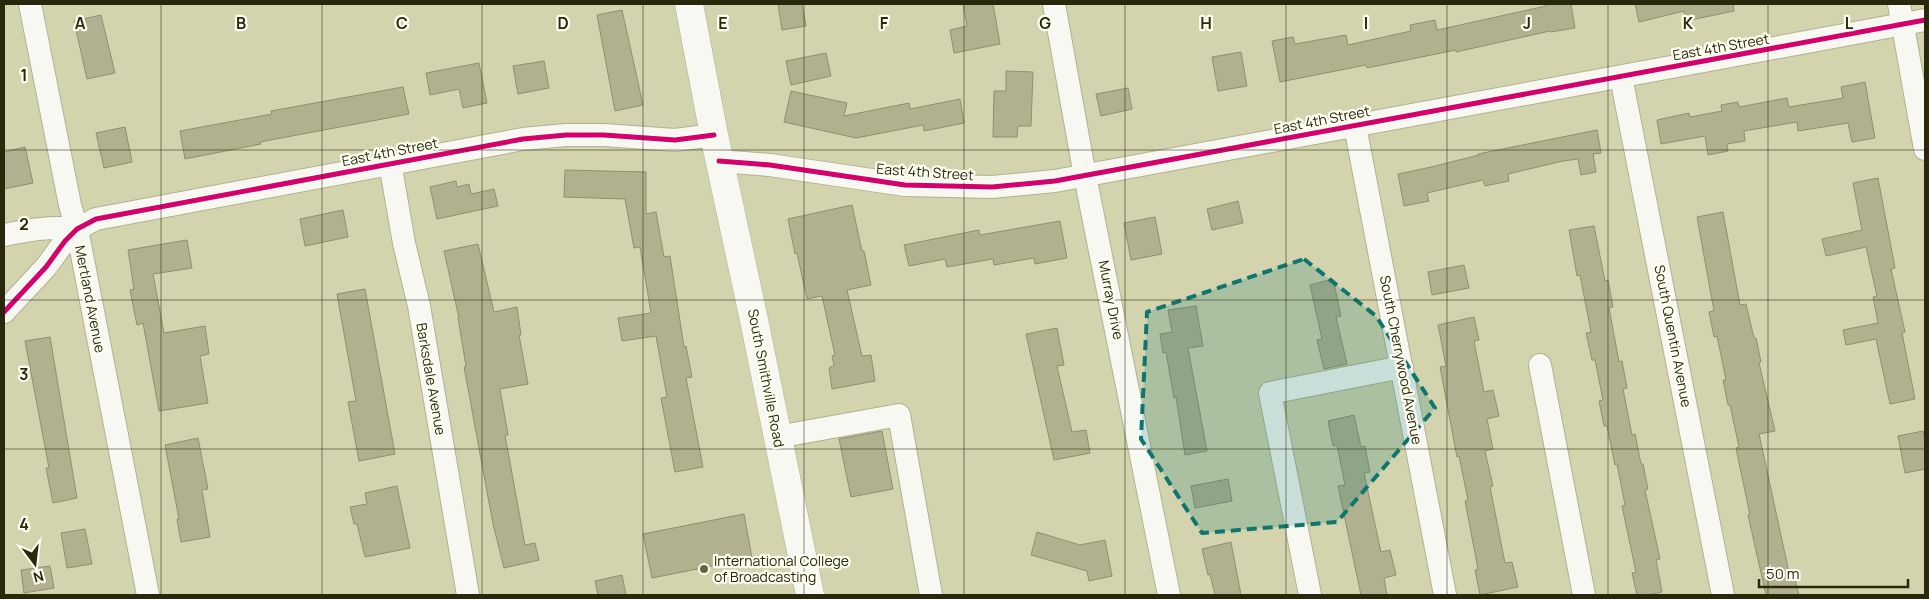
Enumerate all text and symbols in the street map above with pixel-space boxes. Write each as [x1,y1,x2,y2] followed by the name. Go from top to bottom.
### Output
[75,12,86,34] text: A
[236,12,246,34] text: B
[396,12,408,34] text: C
[557,12,569,34] text: D
[718,12,728,34] text: E
[880,12,889,34] text: F
[1039,12,1051,34] text: G
[1200,12,1212,34] text: H
[1364,12,1368,34] text: I
[1523,12,1531,34] text: J
[1683,12,1694,34] text: K
[1845,12,1854,34] text: L
[1671,29,1771,64] street label: East 4th Street
[20,64,28,86] text: 1
[1272,101,1372,138] street label: East 4th Street
[340,133,440,170] street label: East 4th Street
[876,159,975,184] street label: East 4th Street
[19,213,29,235] text: 2
[71,244,110,354] street label: Mertland Avenue
[1095,259,1128,341] street label: Murray Drive
[1650,263,1697,409] street label: South Quentin Avenue
[1376,274,1427,446] street label: South Cherrywood Avenue
[744,307,789,449] street label: South Smithville Road
[412,321,451,437] street label: Barksdale Avenue
[19,363,29,385] text: 3
[19,513,29,535] text: 4
[10,539,60,589] north arrow
[714,551,849,586] place label: International College of Broadcasting
[1759,556,1908,588] scale bar
[698,563,710,575] marker: International College of Broadcasting
[1766,563,1800,584] text: 50 m
[31,567,46,588] text: N

